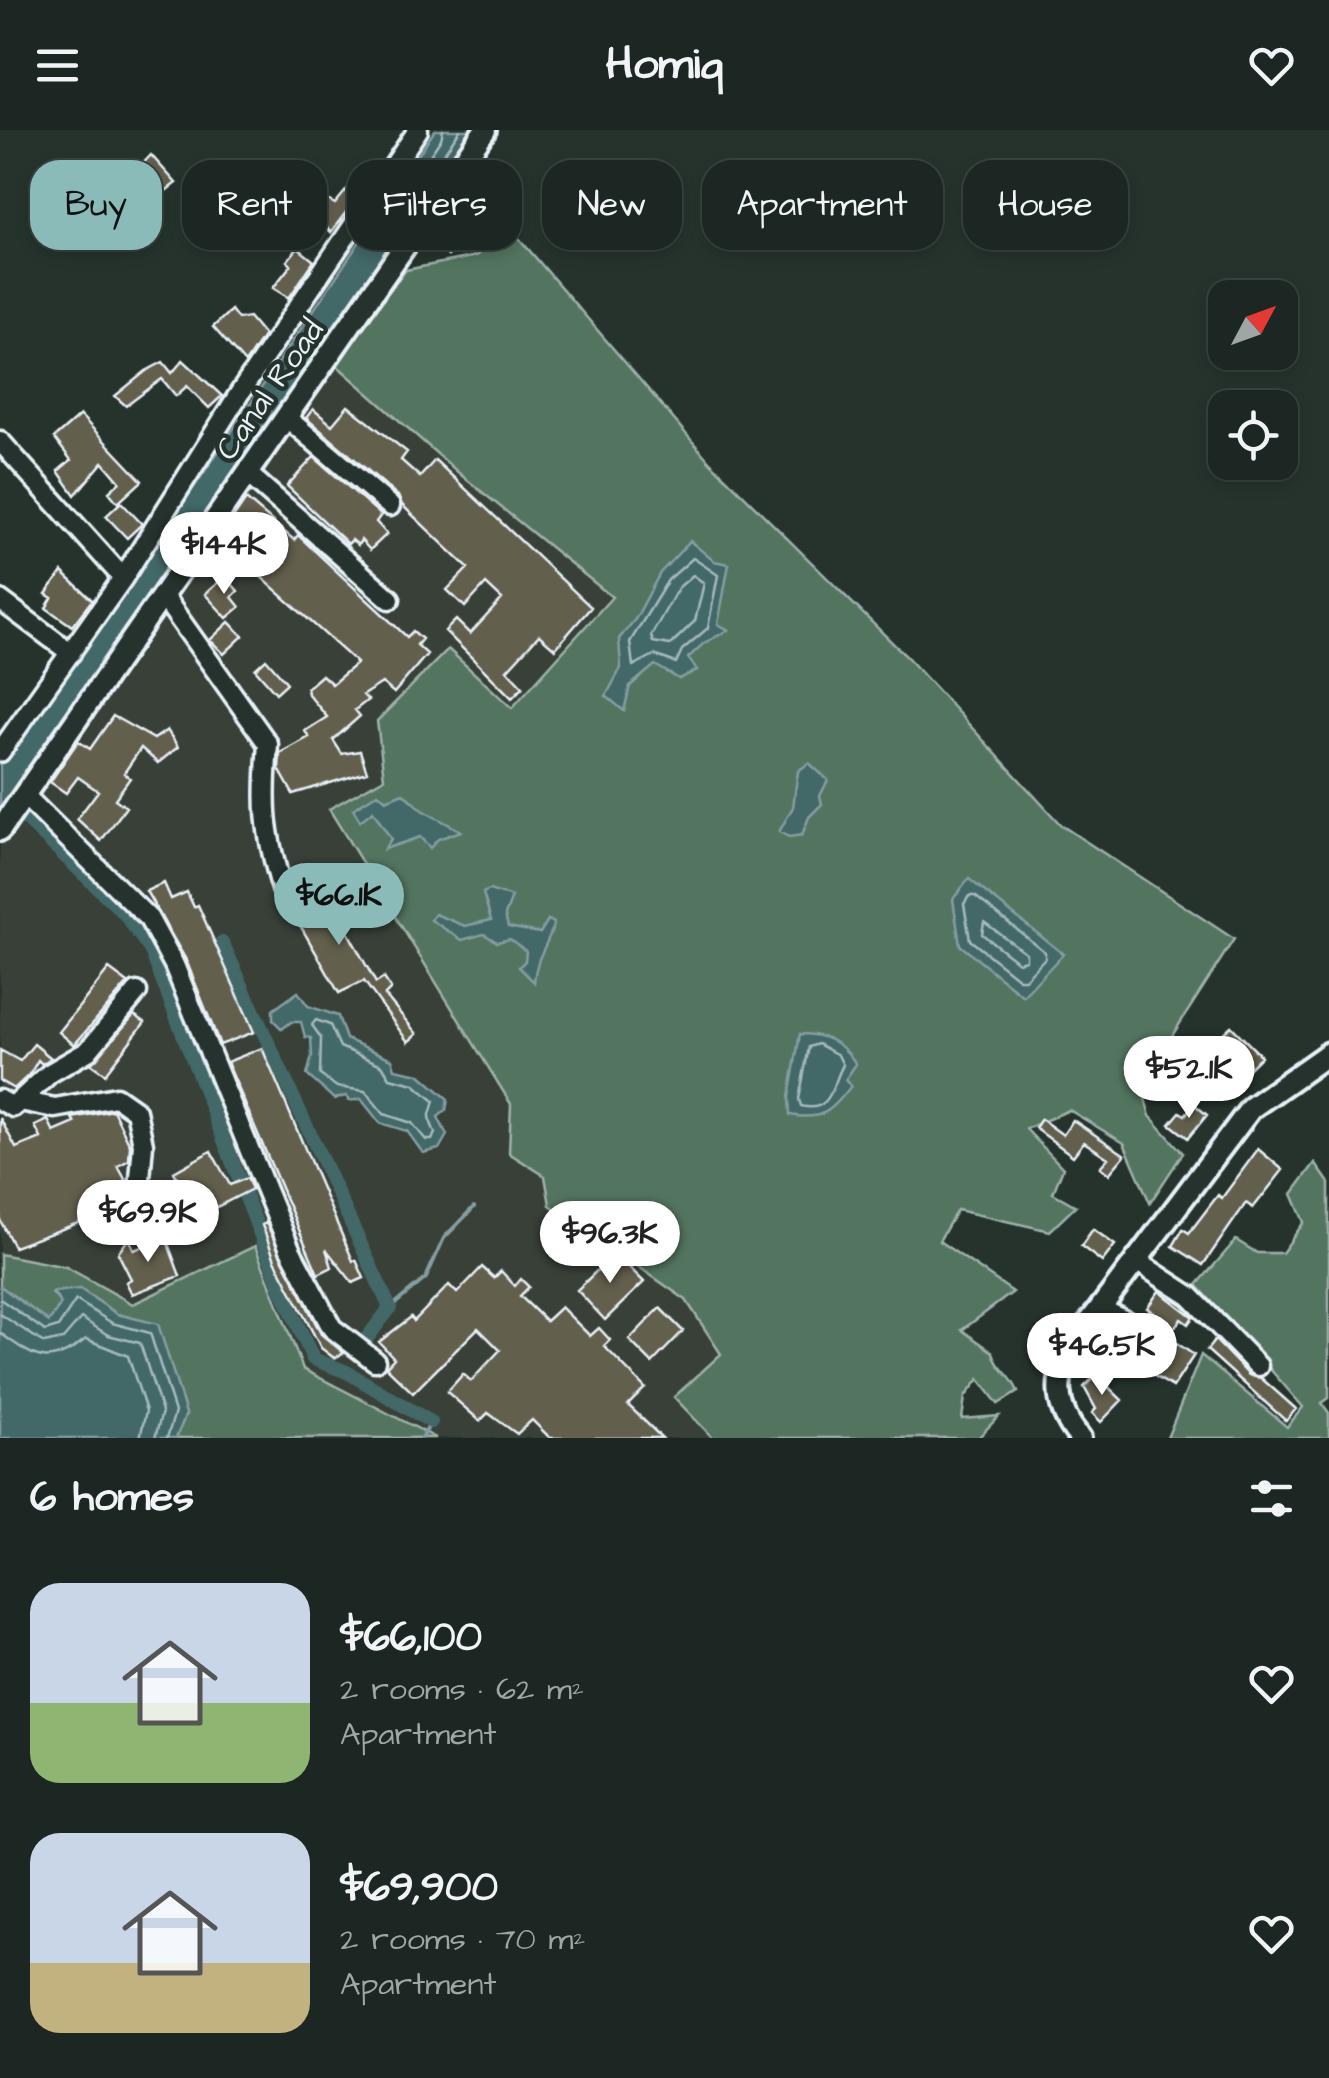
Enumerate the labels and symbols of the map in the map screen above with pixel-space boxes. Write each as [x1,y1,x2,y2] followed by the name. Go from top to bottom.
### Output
[1208,280,1298,370] north arrow
[205,311,335,469] street label: Canal Road
[154,512,294,597] pin: $144K
[258,863,420,948] pin: $66.1K
[1108,1036,1270,1121] pin: $52.1K
[67,1180,229,1265] pin: $69.9K
[529,1201,691,1286] pin: $96.3K
[1021,1313,1183,1398] pin: $46.5K

